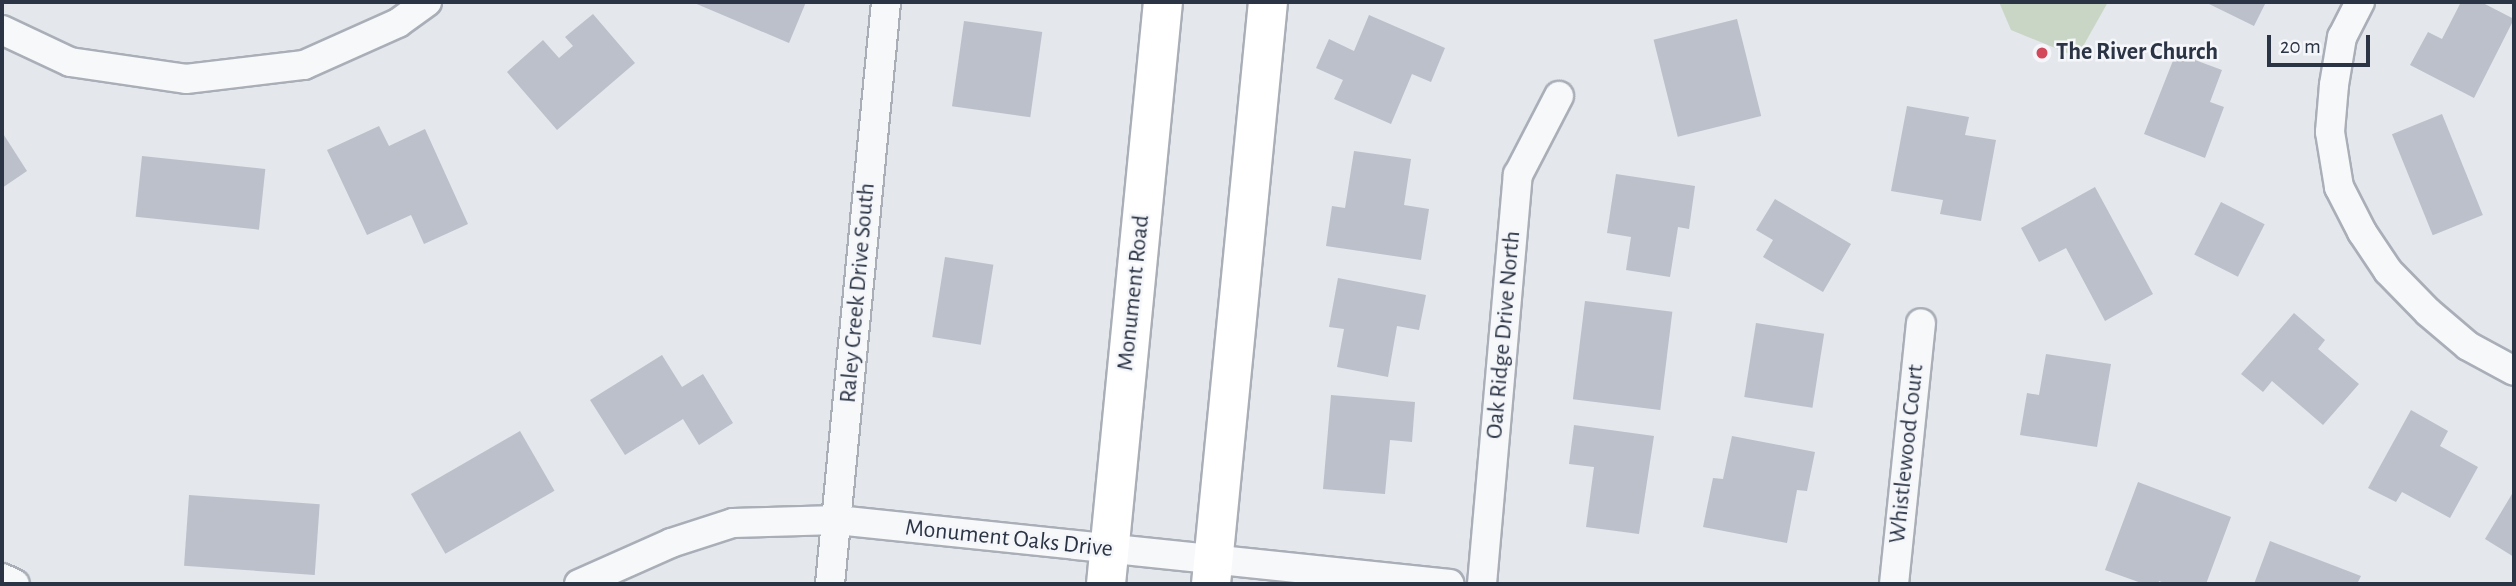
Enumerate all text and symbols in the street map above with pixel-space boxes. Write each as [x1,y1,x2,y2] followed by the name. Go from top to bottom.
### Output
[2271,21,2374,65] scale bar
[2280,36,2321,57] text: 20 m
[2056,39,2218,67] place label: The River Church
[2034,45,2050,61] marker: The River Church
[834,182,882,404] street label: Raley Creek Drive South
[1112,214,1156,372] street label: Monument Road
[1481,230,1527,440] street label: Oak Ridge Drive North
[1883,363,1931,545] street label: Whistlewood Court
[904,514,1114,564] street label: Monument Oaks Drive

